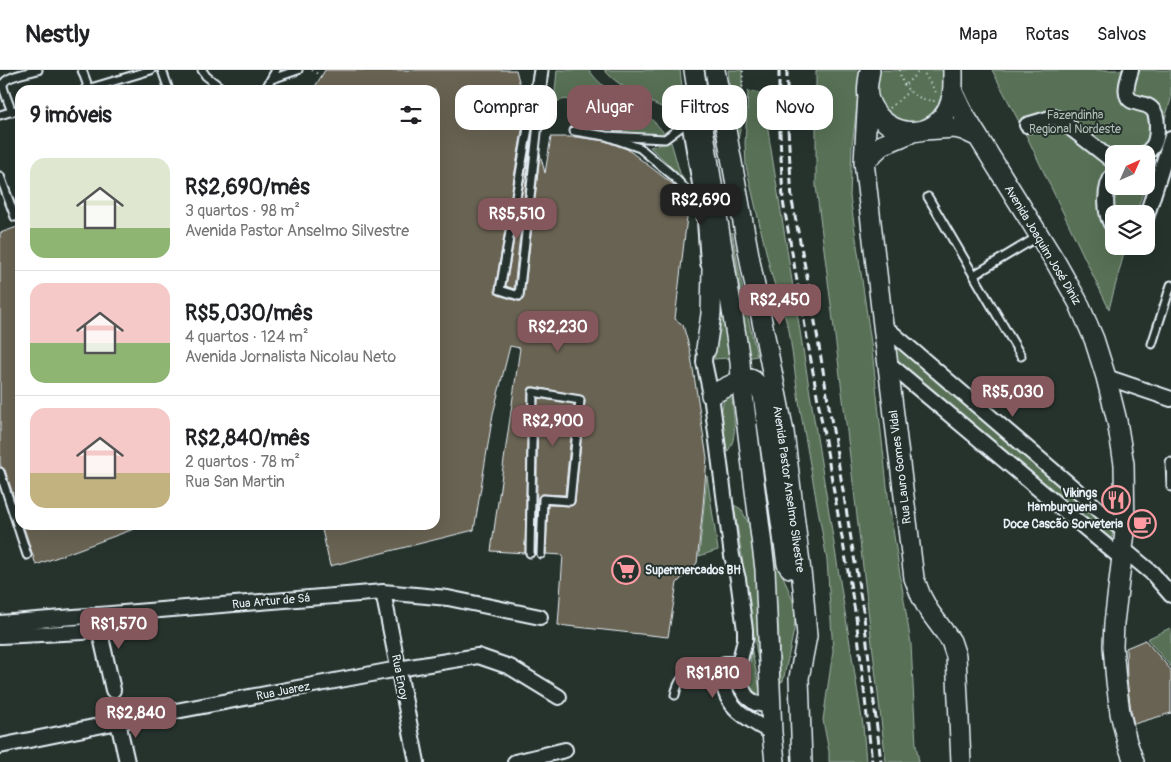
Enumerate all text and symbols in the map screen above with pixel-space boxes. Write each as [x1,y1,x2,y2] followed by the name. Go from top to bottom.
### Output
[25,20,89,49] text: Nestly
[959,23,997,46] text: Mapa
[1025,23,1069,46] text: Rotas
[1097,23,1146,46] text: Salvos
[455,85,557,130] chip: Comprar
[567,85,652,130] chip: Alugar
[662,85,747,130] chip: Filtros
[757,85,833,130] chip: Novo
[397,101,425,129] icon: filters
[30,102,112,129] text: 9 imóveis
[1029,108,1121,137] park label: Fazendinha Regional Nordeste
[1105,145,1155,195] north arrow
[1105,145,1155,255] map controls
[185,174,310,201] text: R$2,690/mês
[70,178,130,238] icon: home
[1001,183,1084,308] street label: Avenida Joaquim José Diniz
[655,184,747,226] pin: R$2,690
[671,190,731,210] text: R$2,690
[471,198,563,240] pin: R$5,510
[185,201,300,221] text: 3 quartos · 98 m²
[489,204,545,224] text: R$5,510
[1105,205,1155,255] button: layers
[185,221,409,241] text: Avenida Pastor Anselmo Silvestre
[734,284,826,326] pin: R$2,450
[750,290,810,310] text: R$2,450
[185,300,312,327] text: R$5,030/mês
[70,303,130,363] icon: home
[512,310,604,353] pin: R$2,230
[528,317,588,337] text: R$2,230
[185,327,308,347] text: 4 quartos · 124 m²
[185,347,396,367] text: Avenida Jornalista Nicolau Neto
[967,376,1059,418] pin: R$5,030
[982,382,1044,402] text: R$5,030
[507,404,599,447] pin: R$2,900
[769,405,808,573] street label: Avenida Pastor Anselmo Silvestre
[886,409,915,525] street label: Rua Lauro Gomes Vidal
[522,411,584,431] text: R$2,900
[185,425,310,452] text: R$2,840/mês
[70,428,130,488] icon: home
[185,452,300,472] text: 2 quartos · 78 m²
[185,472,285,492] text: Rua San Martin
[1101,485,1131,515] restaurant icon: Vikings Hamburgueria
[1027,486,1098,515] place label: Vikings Hamburgueria
[1127,509,1157,539] cafe icon: Doce Cascão Sorveteria
[1003,517,1123,532] place label: Doce Cascão Sorveteria
[611,555,641,585] supermarket icon: Supermercados BH
[645,563,741,578] place label: Supermercados BH
[231,591,311,612] street label: Rua Artur de Sá
[73,608,165,650] pin: R$1,570
[91,614,147,634] text: R$1,570
[388,653,411,701] street label: Rua Enoy
[667,656,759,699] pin: R$1,810
[686,663,740,683] text: R$1,810
[255,679,311,704] street label: Rua Juarez
[90,696,182,739] pin: R$2,840
[106,703,166,723] text: R$2,840

